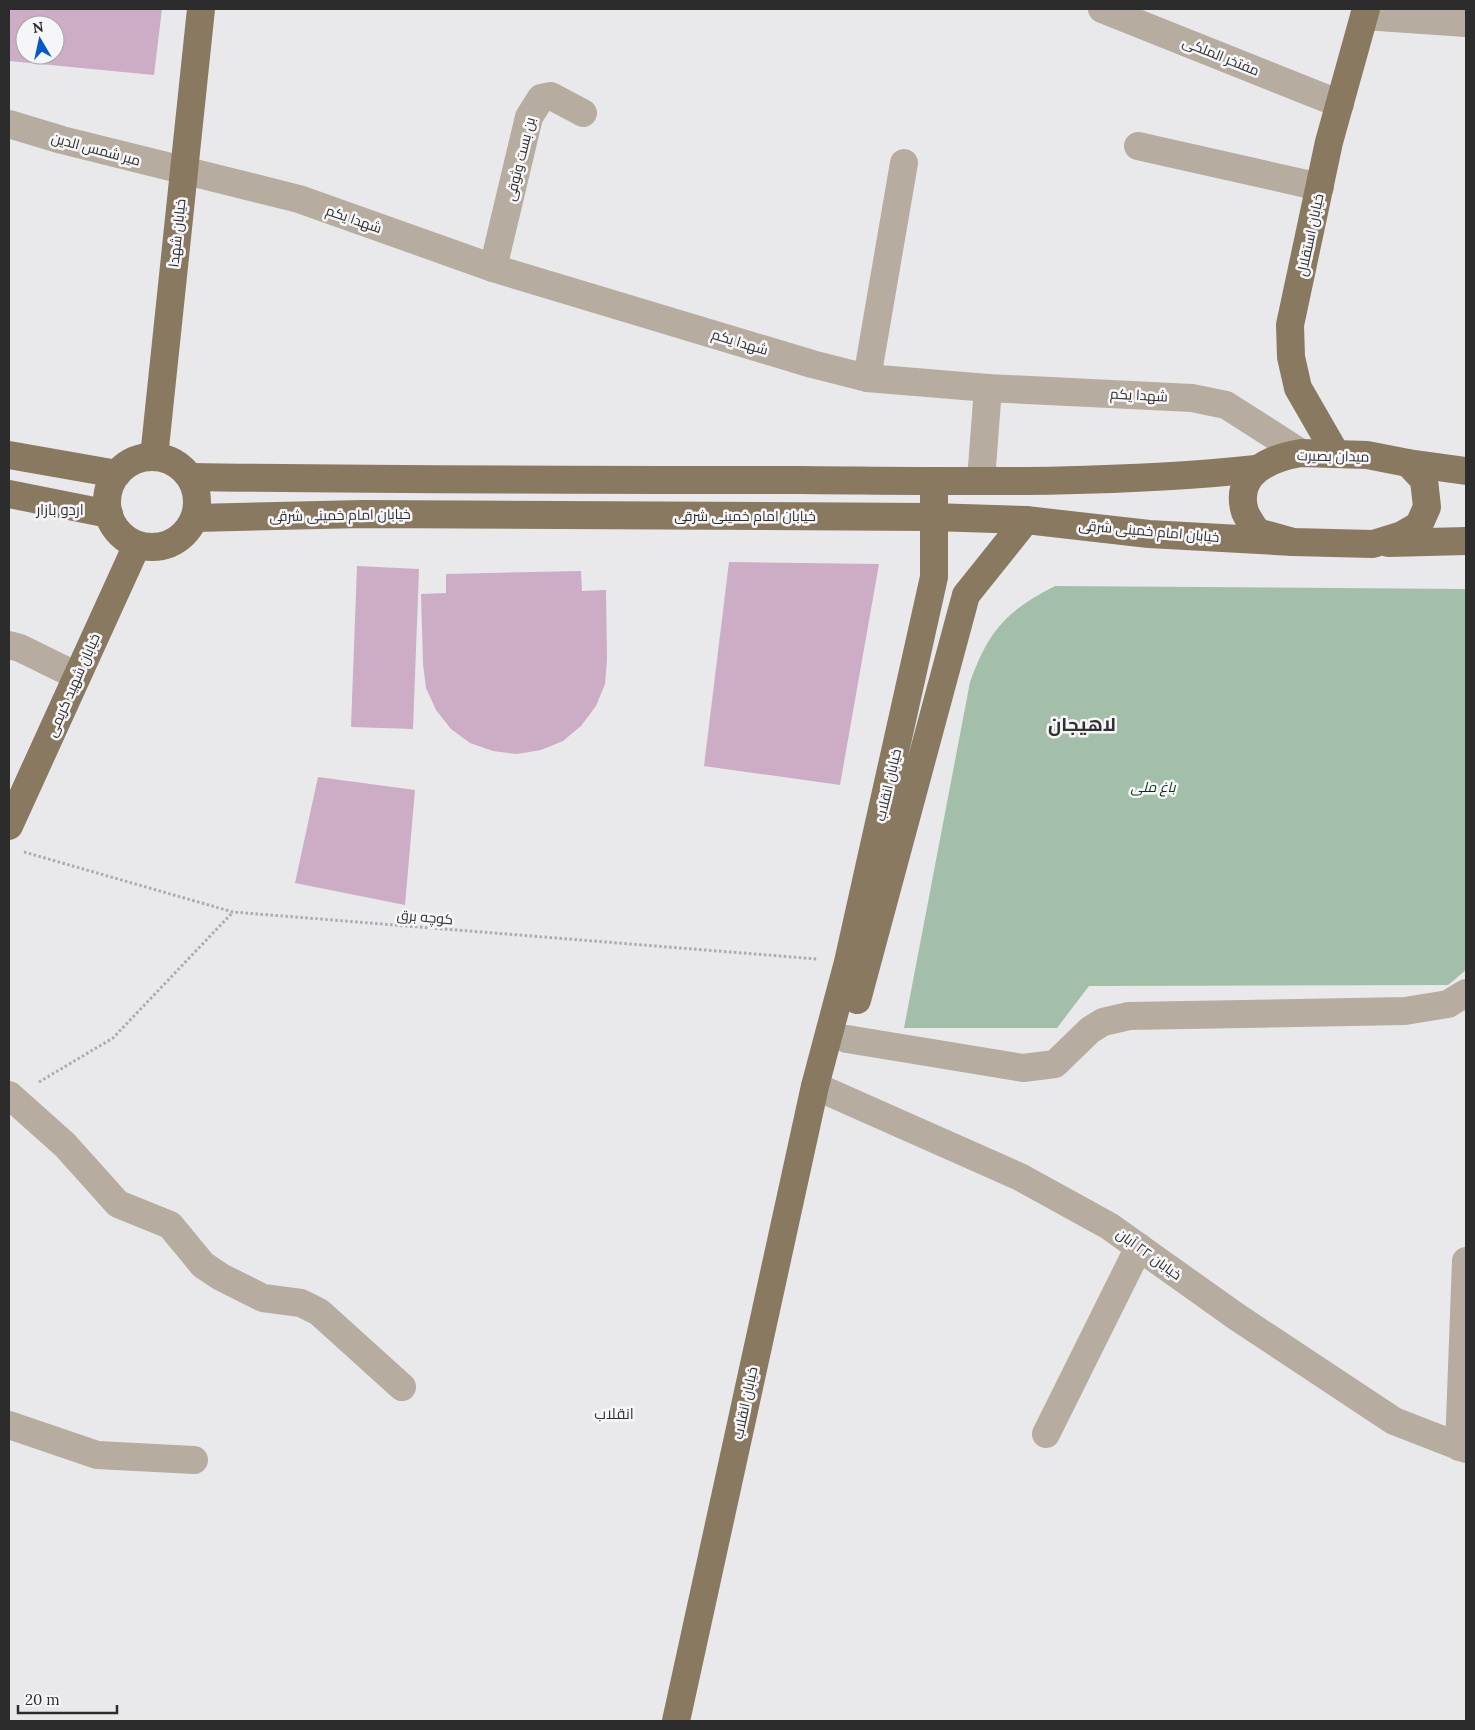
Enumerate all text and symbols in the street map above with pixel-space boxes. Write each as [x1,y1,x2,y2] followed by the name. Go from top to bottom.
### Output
[15,15,65,65] north arrow
[31,17,45,37] text: N
[1180,32,1262,80] street label: مفتخر الملکی
[501,115,539,203] street label: بن بست وثوقی
[49,128,143,170] street label: میر شمس الدین
[1292,192,1328,278] street label: خیابان استقلال
[164,198,190,268] street label: خیابان شهدا
[323,201,384,238] street label: شهدا یکم
[709,325,770,360] street label: شهدا یکم
[1110,384,1168,407] street label: شهدا یکم
[1297,446,1369,466] street label: میدان بصیرت
[35,500,84,519] district label: اردو بازار
[269,505,411,526] street label: خیابان امام خمینی شرقی
[674,507,816,526] street label: خیابان امام خمینی شرقی
[1078,516,1220,547] street label: خیابان امام خمینی شرقی
[42,630,104,740] street label: خیابان شهید کریمی
[1048,712,1116,736] district label: لاهیجان
[871,747,905,823] street label: خیابان انقلاب
[1131,778,1177,797] park label: باغ ملی
[396,906,454,929] street label: کوچه برق
[1113,1224,1185,1284] street label: خیابان ۲۲ آبان
[729,1365,761,1441] street label: خیابان انقلاب
[594,1404,634,1423] district label: انقلاب
[18,1682,116,1714] scale bar
[25,1690,60,1709] text: 20 m

